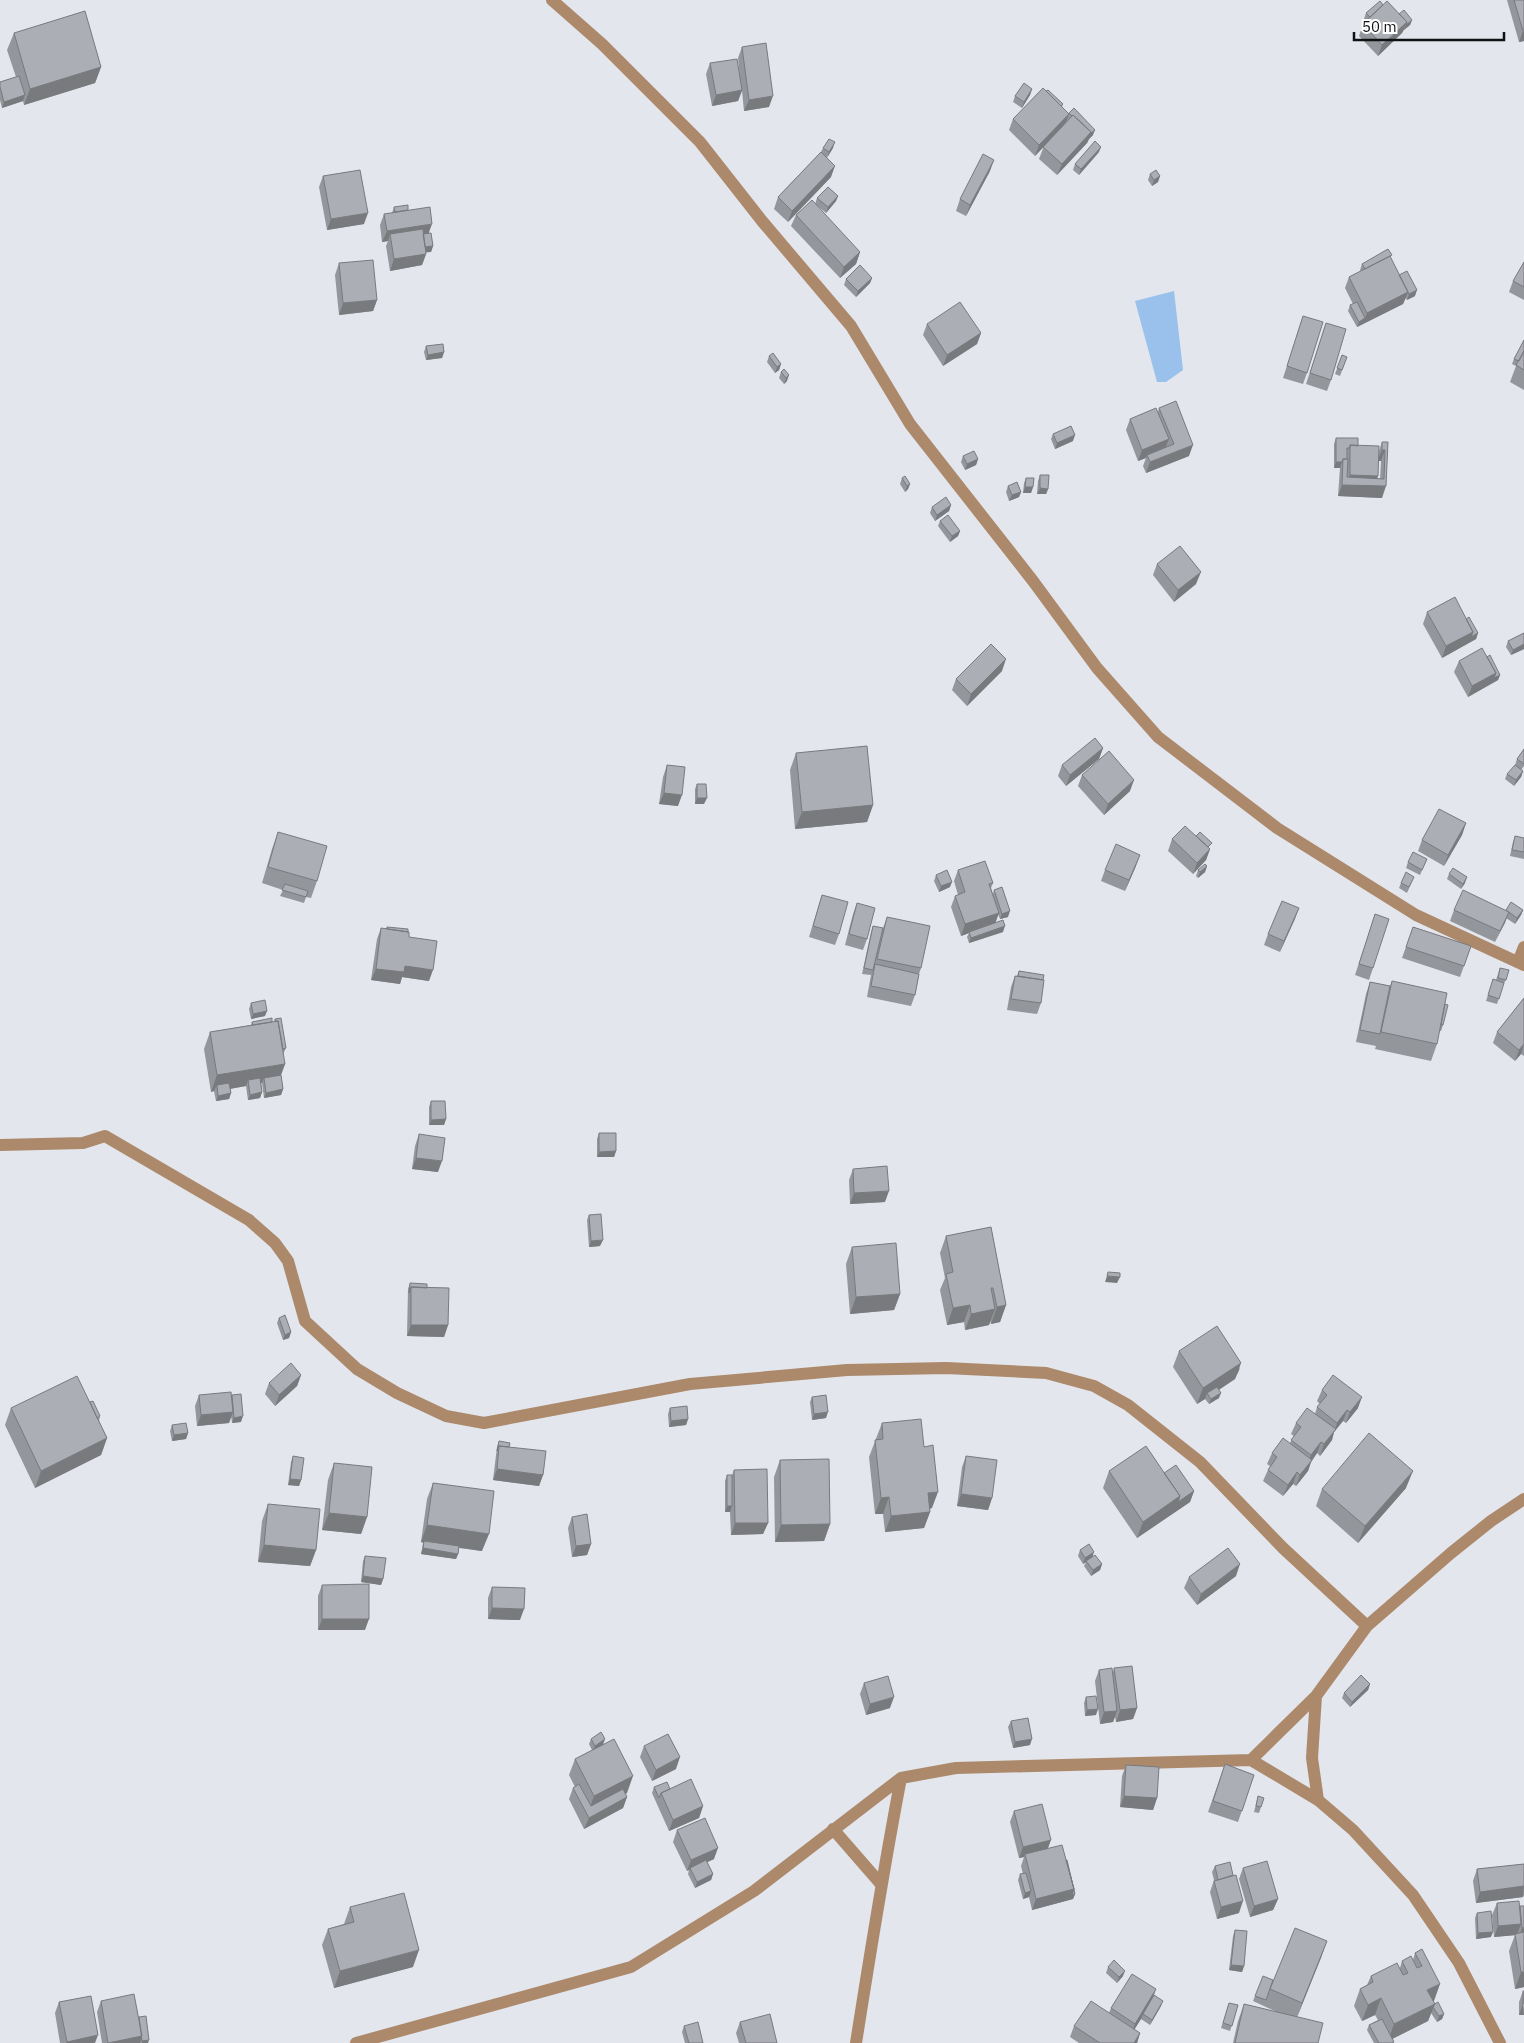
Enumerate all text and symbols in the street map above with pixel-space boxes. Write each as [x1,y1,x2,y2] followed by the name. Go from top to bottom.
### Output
[1354,10,1504,42] scale bar
[1362,17,1397,36] text: 50 m

